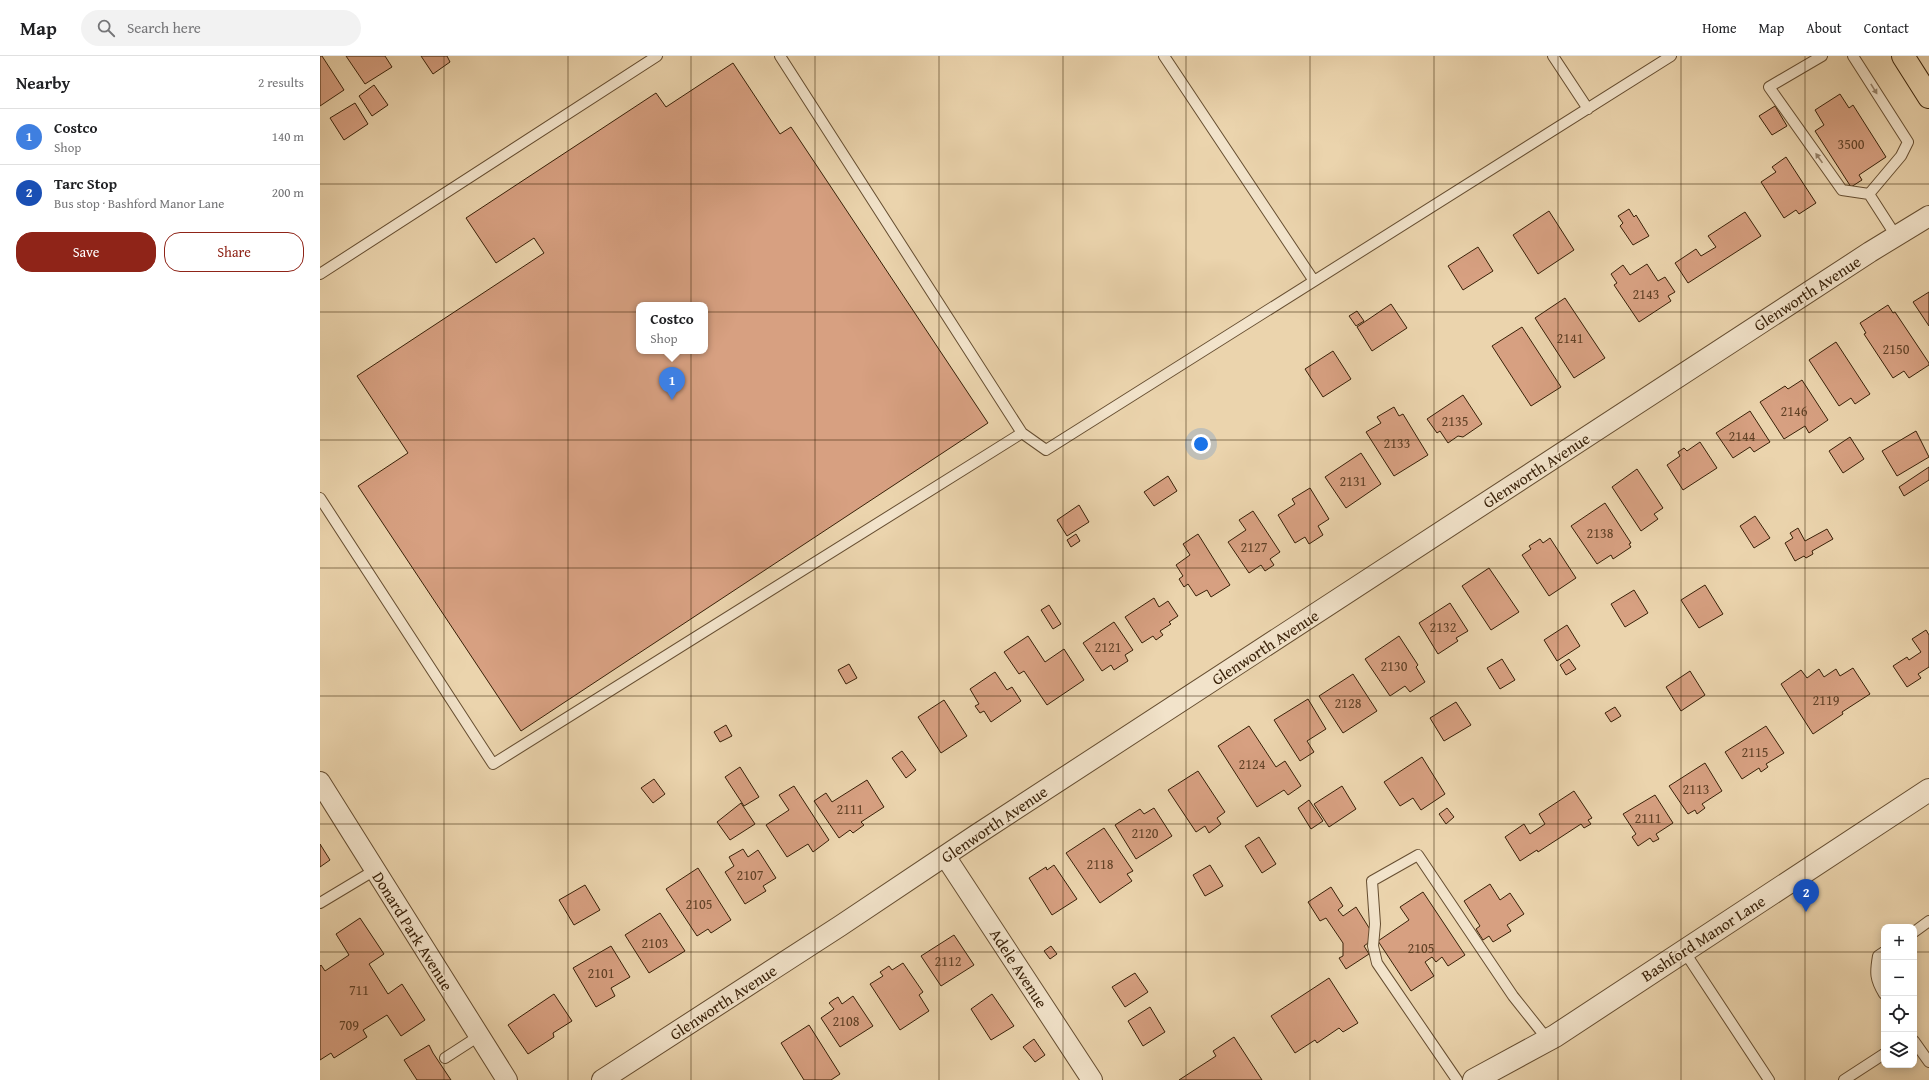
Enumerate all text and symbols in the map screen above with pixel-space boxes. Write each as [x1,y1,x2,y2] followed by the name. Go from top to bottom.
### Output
[81,10,361,46] search box
[20,14,57,42] text: Map
[95,17,117,39] icon: search
[127,17,201,38] text: Search here
[1702,18,1737,38] text: Home
[1759,18,1784,38] text: Map
[1806,18,1842,38] text: About
[1864,18,1909,38] text: Contact
[16,70,70,95] text: Nearby
[258,73,304,92] text: 2 results
[1870,84,1878,94] one-way arrow
[54,117,98,138] text: Costco
[26,127,32,146] text: 1
[272,127,304,146] text: 140 m
[1838,134,1865,154] house number: 3500
[54,138,81,157] text: Shop
[1815,153,1824,164] one-way arrow
[54,173,117,194] text: Tarc Stop
[26,183,32,202] text: 2
[272,183,304,202] text: 200 m
[54,194,224,213] text: Bus stop · Bashford Manor Lane
[16,232,156,272] button: Save
[164,232,304,272] button: Share
[1749,249,1865,337] street label: Glenworth Avenue
[1633,284,1659,304] house number: 2143
[636,302,708,354] popup
[650,308,694,329] text: Costco
[1557,328,1583,348] house number: 2141
[650,329,678,348] text: Shop
[1883,339,1910,359] house number: 2150
[659,367,685,400] pin: 1
[1781,401,1808,421] house number: 2146
[1442,411,1468,431] house number: 2135
[1478,426,1594,514] street label: Glenworth Avenue
[1729,426,1756,446] house number: 2144
[1384,433,1410,453] house number: 2133
[1191,434,1211,454] your location
[1340,471,1366,491] house number: 2131
[1587,523,1614,543] house number: 2138
[1241,537,1268,557] house number: 2127
[1207,603,1323,691] street label: Glenworth Avenue
[1430,617,1456,637] house number: 2132
[1095,637,1121,657] house number: 2121
[1381,656,1408,676] house number: 2130
[1813,690,1840,710] house number: 2119
[1335,693,1362,713] house number: 2128
[1742,742,1768,762] house number: 2115
[1239,754,1266,774] house number: 2124
[936,779,1052,869] street label: Glenworth Avenue
[1683,779,1709,799] house number: 2113
[837,799,863,819] house number: 2111
[1635,808,1661,828] house number: 2111
[1132,823,1159,843] house number: 2120
[1087,854,1114,874] house number: 2118
[737,865,764,885] house number: 2107
[367,867,459,995] street label: Donard Park Avenue
[1793,879,1819,912] pin: 2
[1636,889,1770,987] street label: Bashford Manor Lane
[686,894,712,914] house number: 2105
[984,924,1054,1012] street label: Adele Avenue
[1881,924,1917,1068] map controls
[1881,924,1917,960] button: +
[642,933,668,953] house number: 2103
[1408,938,1434,958] house number: 2105
[935,951,961,971] house number: 2112
[665,958,781,1046] street label: Glenworth Avenue
[1881,960,1917,996] button: −
[588,963,614,983] house number: 2101
[349,980,369,1000] house number: 711
[1881,996,1917,1032] button: locate
[833,1011,860,1031] house number: 2108
[339,1015,359,1035] house number: 709
[1881,1032,1917,1068] button: layers

